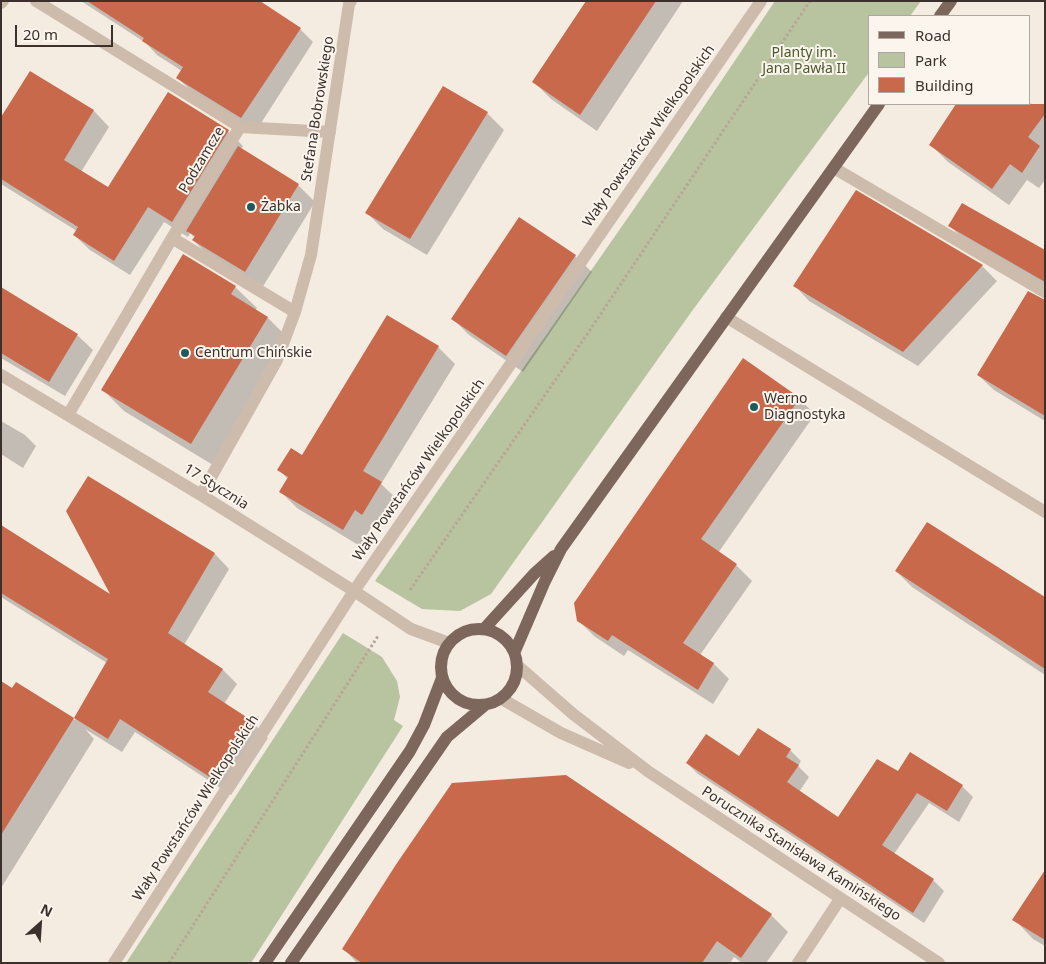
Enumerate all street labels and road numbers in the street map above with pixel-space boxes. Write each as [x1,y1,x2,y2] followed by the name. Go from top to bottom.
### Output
[298,35,338,183] street label: Stefana Bobrowskiego
[579,42,719,230] street label: Wały Powstańców Wielkopolskich
[176,124,228,196] street label: Podzamcze
[349,376,489,564] street label: Wały Powstańców Wielkopolskich
[181,461,251,513] street label: 17 Stycznia
[129,712,263,904] street label: Wały Powstańców Wielkopolskich
[698,783,904,925] street label: Porucznika Stanisława Kamińskiego

